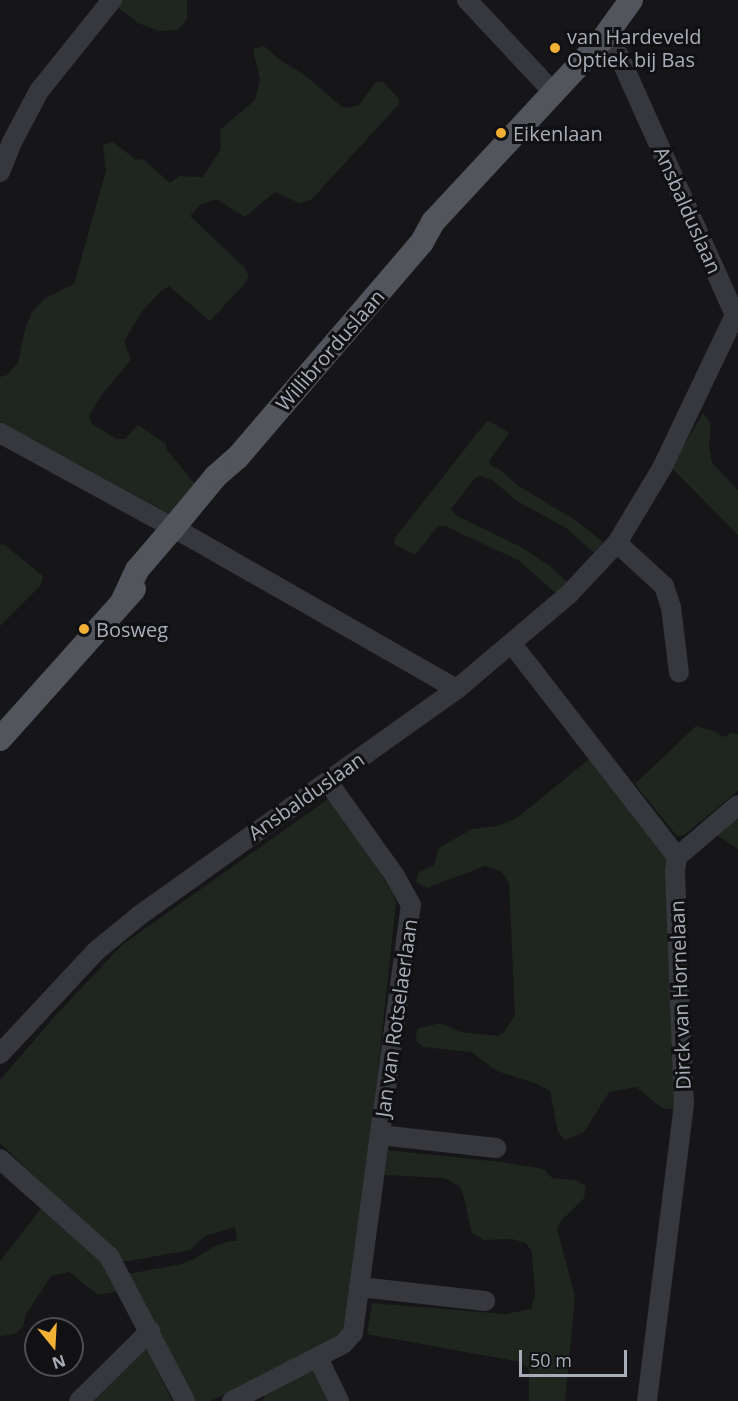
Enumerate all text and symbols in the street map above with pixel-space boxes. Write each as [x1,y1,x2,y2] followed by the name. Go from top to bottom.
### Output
[567,24,702,71] place label: van Hardeveld Optiek bij Bas
[548,41,562,55] marker: van Hardeveld Optiek bij Bas
[513,121,603,145] place label: Eikenlaan
[494,126,508,140] marker: Eikenlaan
[649,143,727,277] street label: Ansbalduslaan
[271,284,389,416] street label: Willibrorduslaan
[96,617,168,641] place label: Bosweg
[77,622,91,636] marker: Bosweg
[243,747,369,845] street label: Ansbalduslaan
[665,900,695,1090] street label: Dirck van Hornelaan
[370,917,422,1119] street label: Jan van Rotselaerlaan
[24,1317,84,1377] north arrow
[522,1338,630,1376] scale bar
[530,1348,572,1372] text: 50 m
[49,1350,69,1375] text: N

